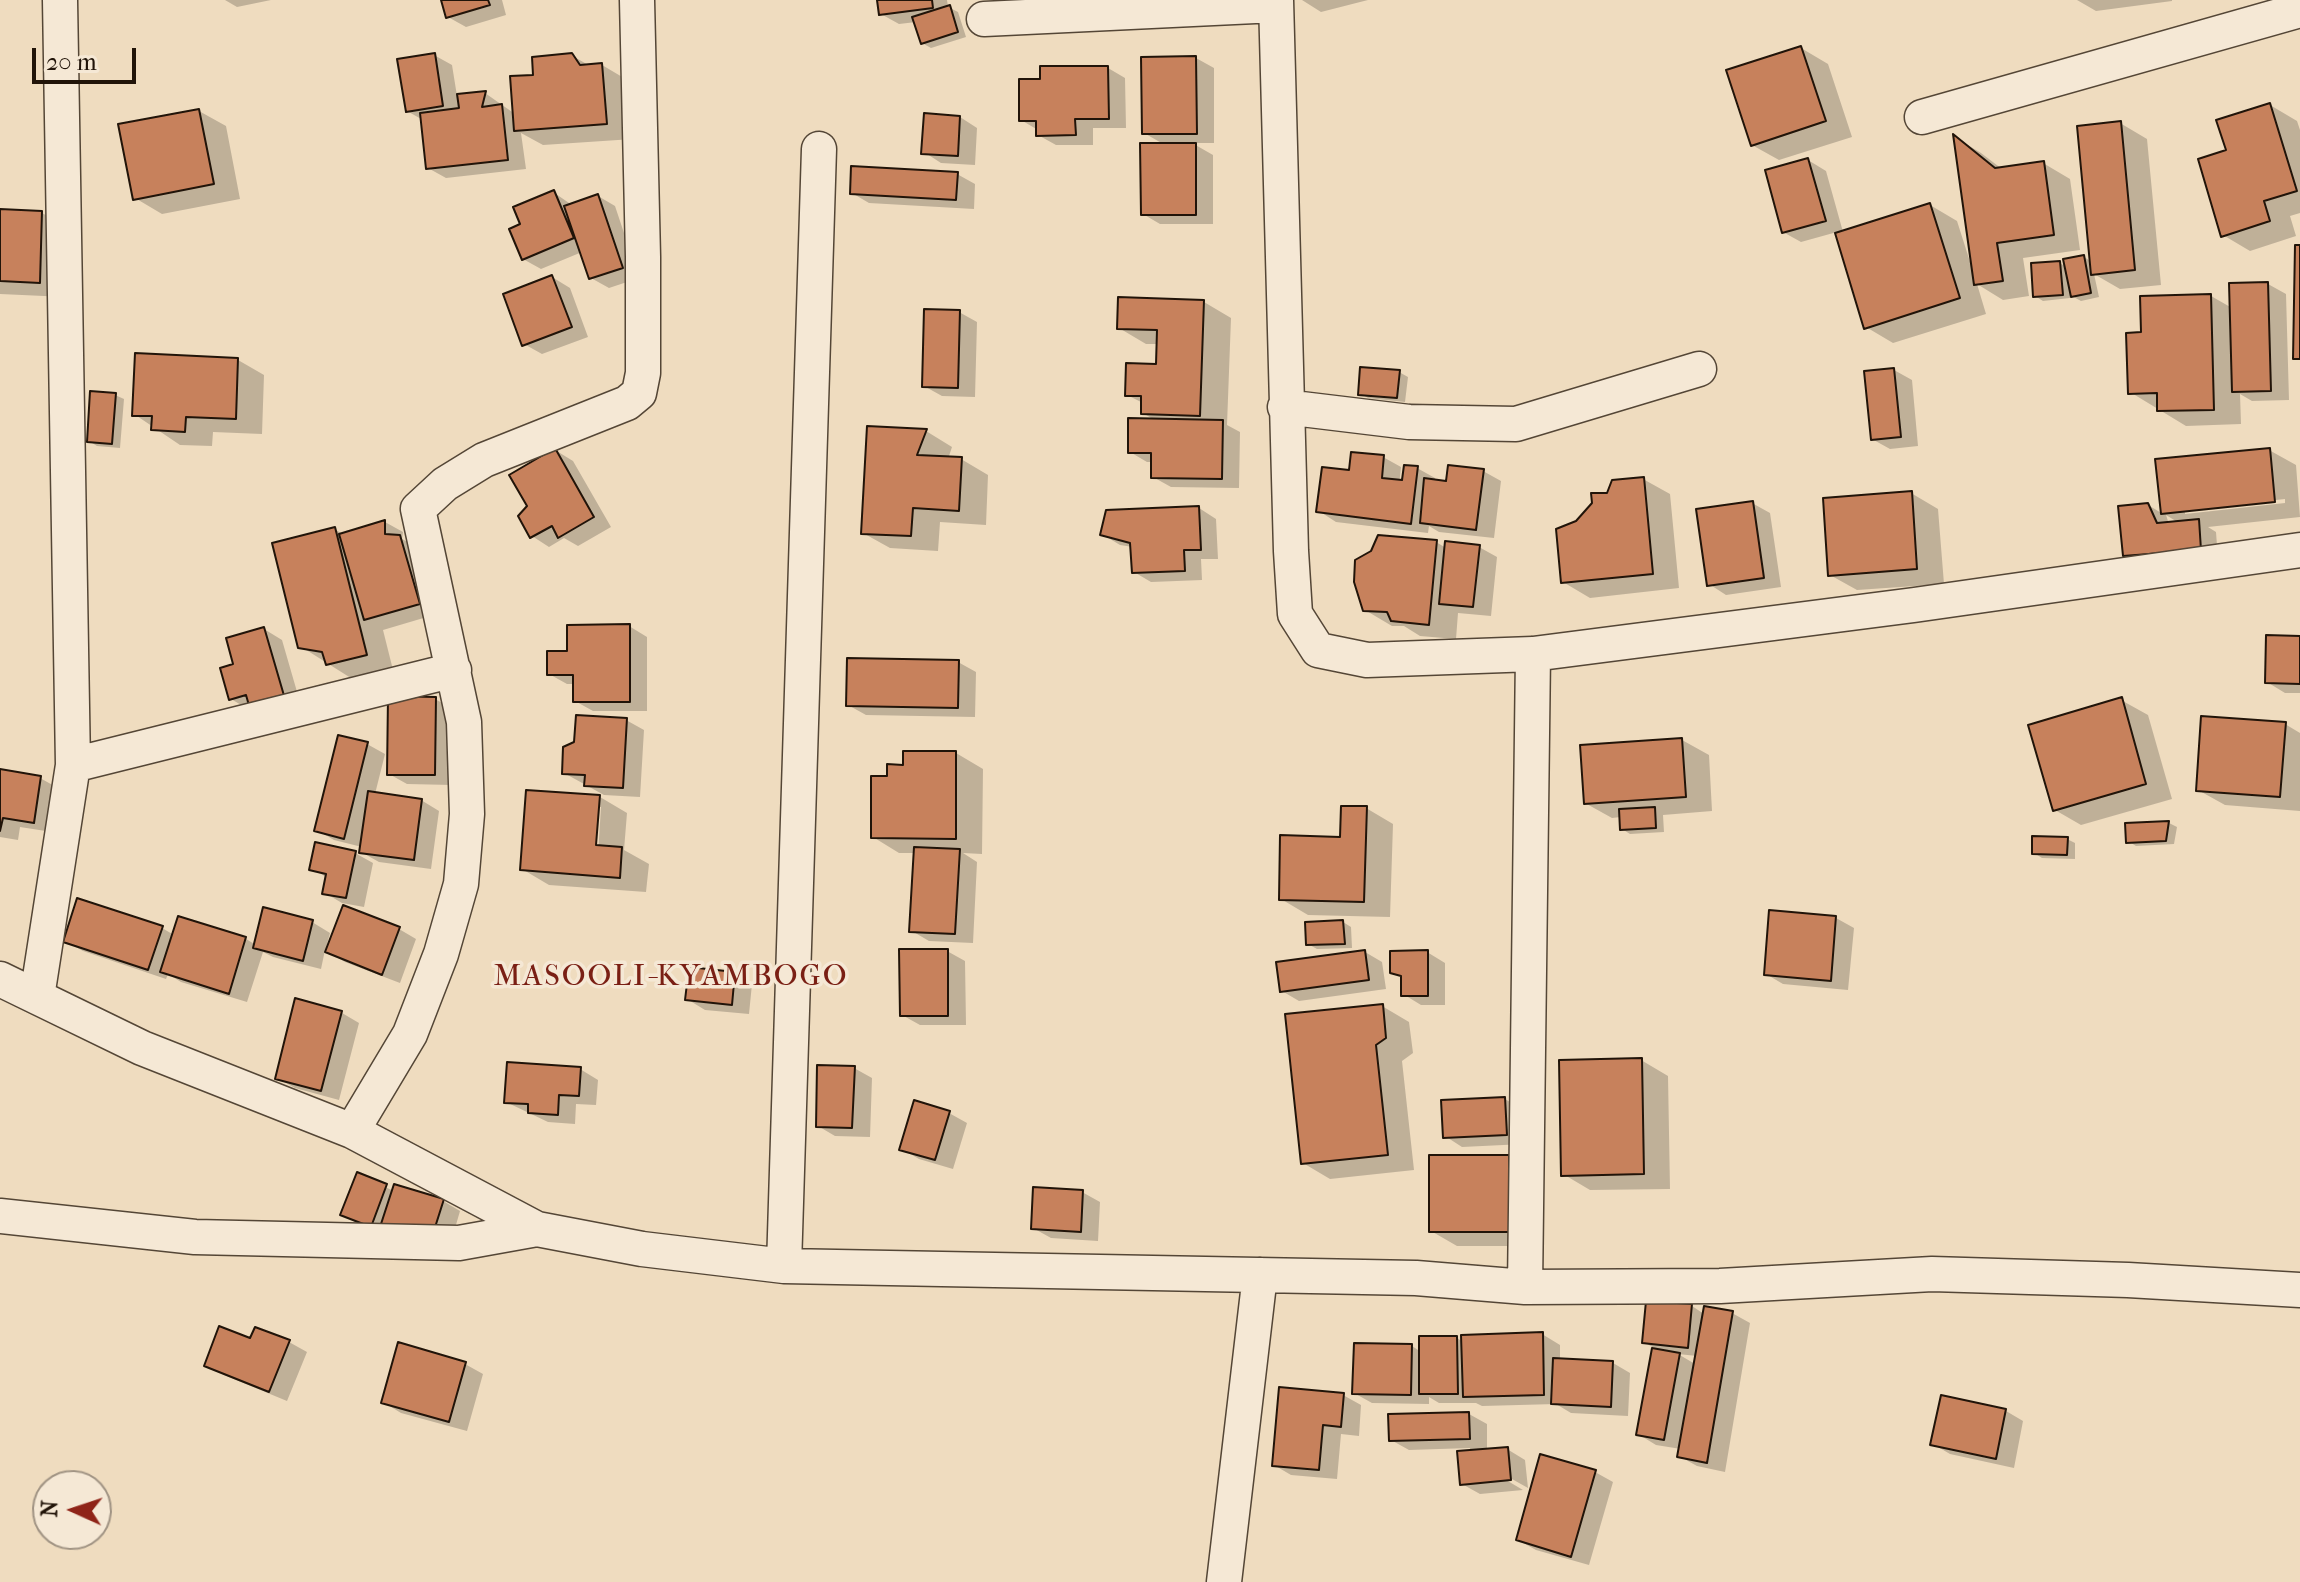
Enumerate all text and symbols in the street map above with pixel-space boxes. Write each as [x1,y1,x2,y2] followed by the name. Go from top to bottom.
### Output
[36,32,140,82] scale bar
[46,48,97,76] text: 20 m
[493,960,849,996] district label: MASOOLI-KYAMBOGO
[32,1470,112,1550] north arrow
[37,1500,63,1518] text: N

